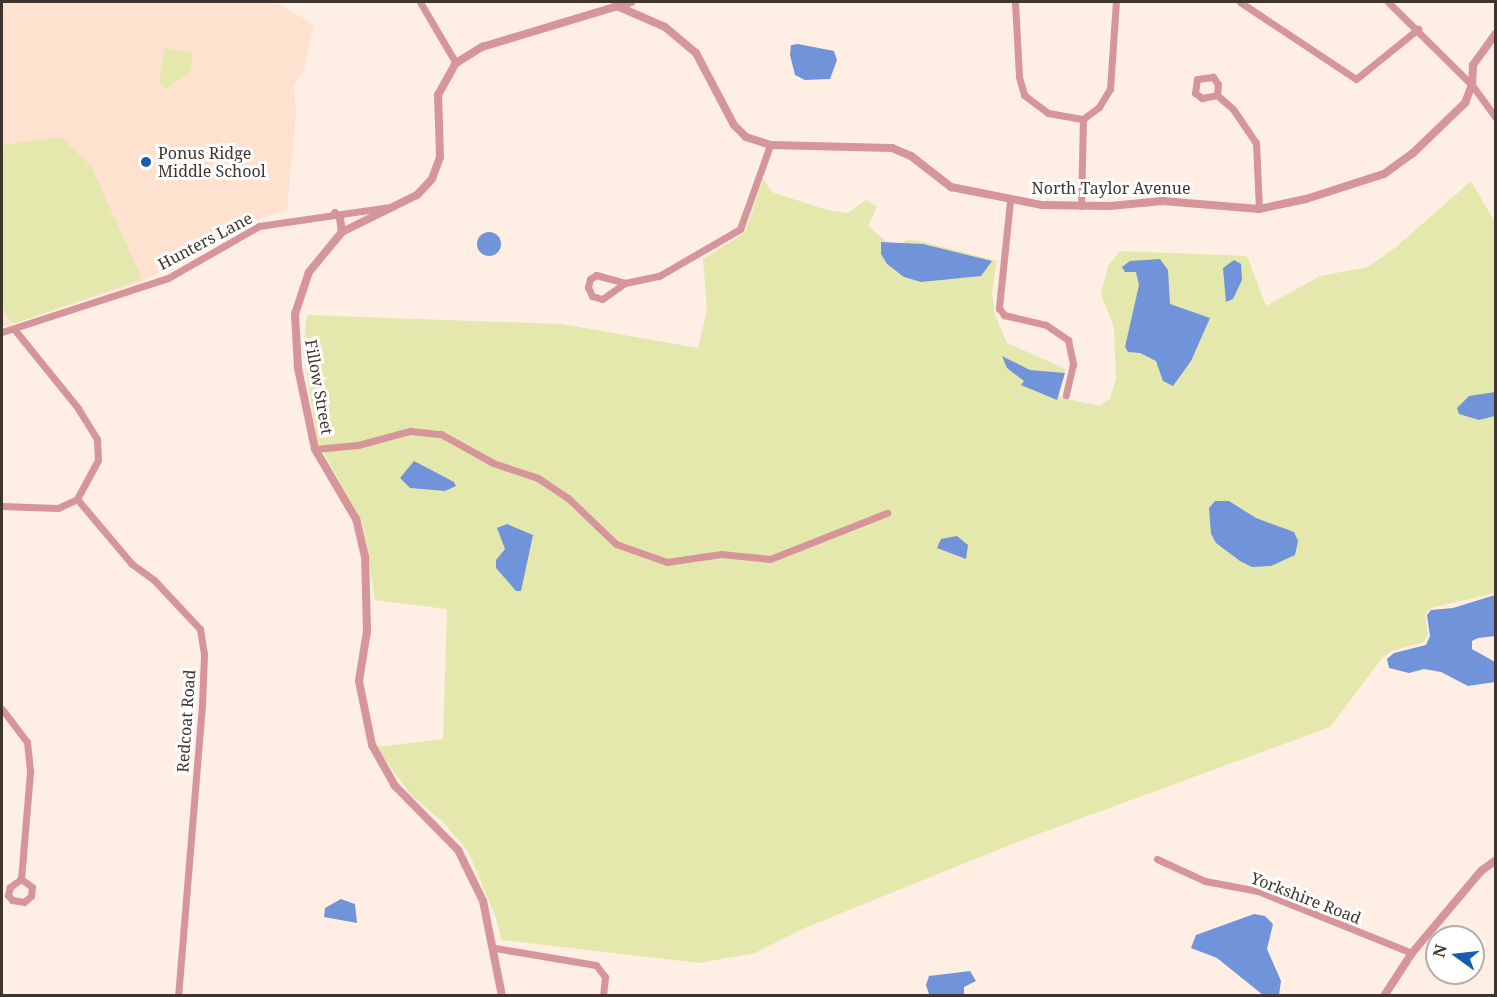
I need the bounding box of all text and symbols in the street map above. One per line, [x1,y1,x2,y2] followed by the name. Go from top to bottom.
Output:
[158,143,266,181] place label: Ponus Ridge Middle School
[139,155,153,169] marker: Ponus Ridge Middle School
[1031,178,1191,198] street label: North Taylor Avenue
[155,208,255,274] street label: Hunters Lane
[301,338,337,436] street label: Fillow Street
[173,669,199,773] street label: Redcoat Road
[1248,868,1364,928] street label: Yorkshire Road
[1425,925,1485,985] north arrow
[1427,942,1452,960] text: N

